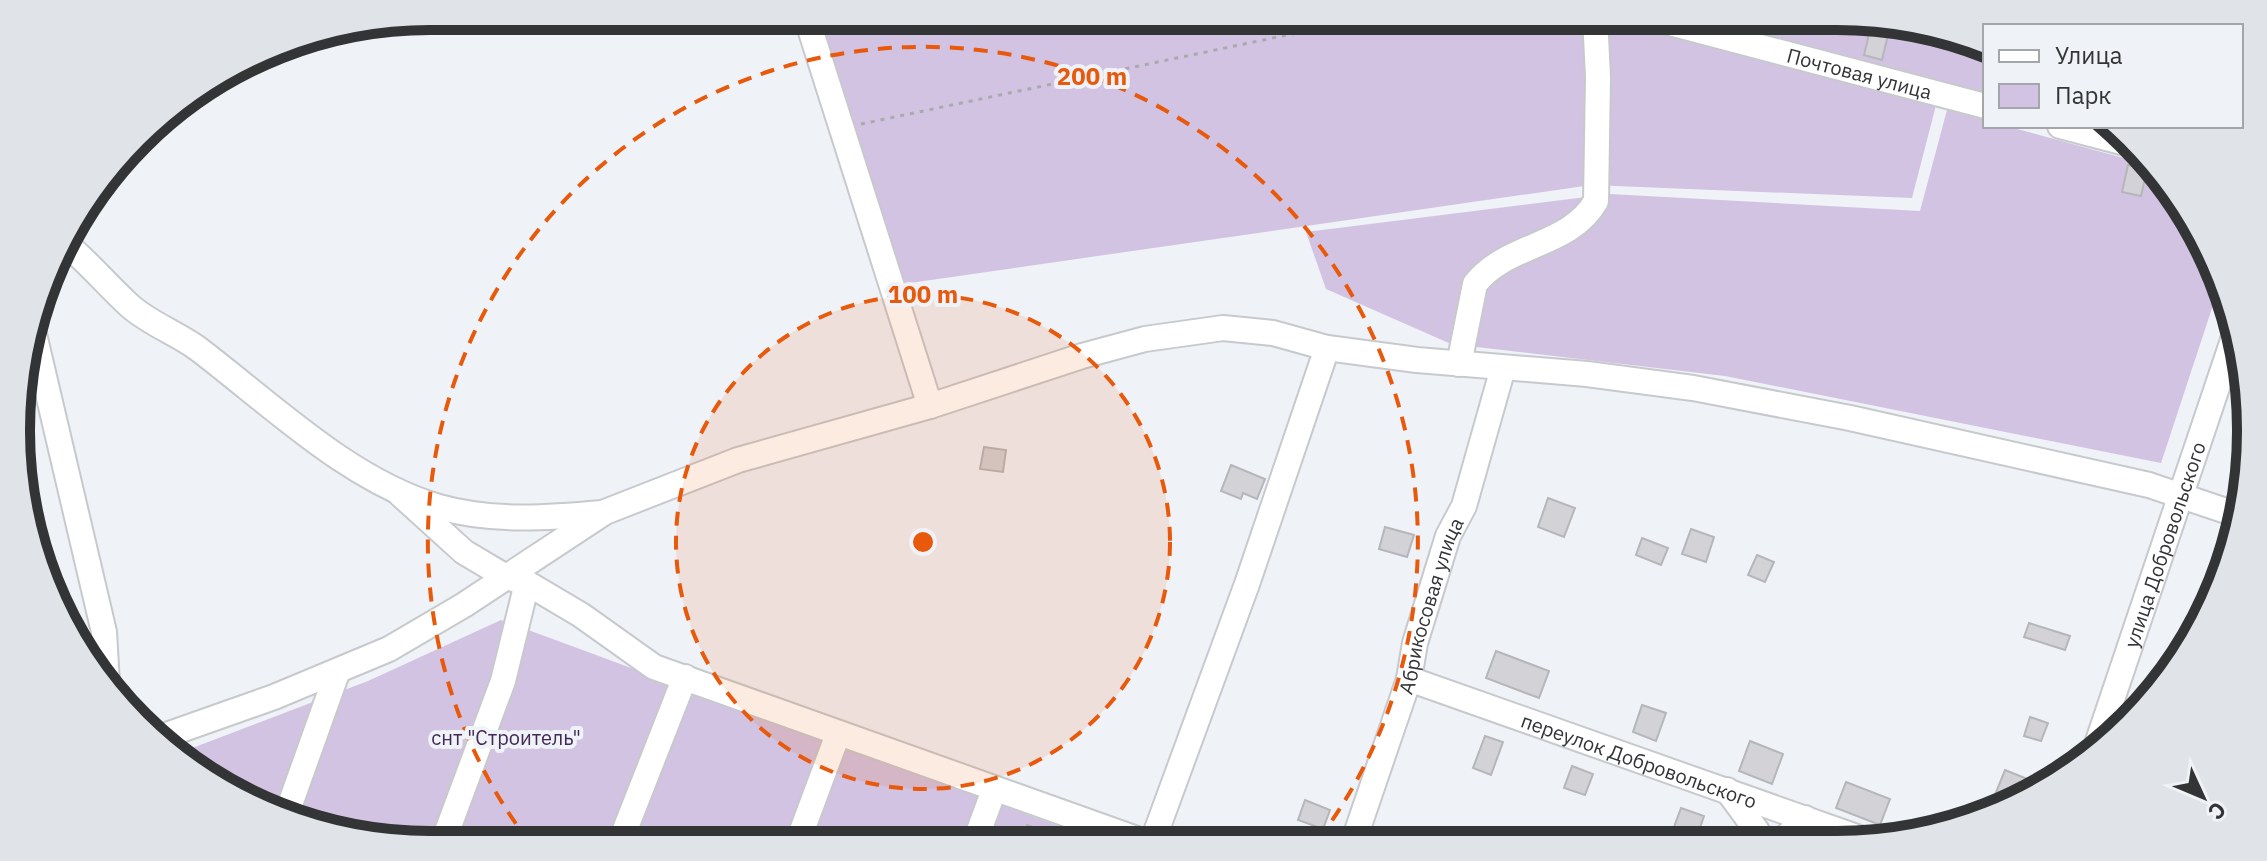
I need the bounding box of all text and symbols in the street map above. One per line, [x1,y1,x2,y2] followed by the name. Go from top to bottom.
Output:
[1983,24,2243,128] legend
[2055,39,2123,71] text: Улица
[1784,41,1935,105] street label: Почтовая улица
[1057,60,1127,92] text: 200 m
[2055,79,2112,111] text: Парк
[888,278,958,310] text: 100 m
[2117,438,2211,651] street label: улица Добровольского
[1391,512,1469,697] street label: Абрикосовая улица
[909,528,937,556] centre of rings
[1518,706,1761,814] street label: переулок Добровольского
[431,724,581,751] park label: снт "Строитель"
[2163,757,2243,837] north arrow
[2202,796,2233,826] text: С

